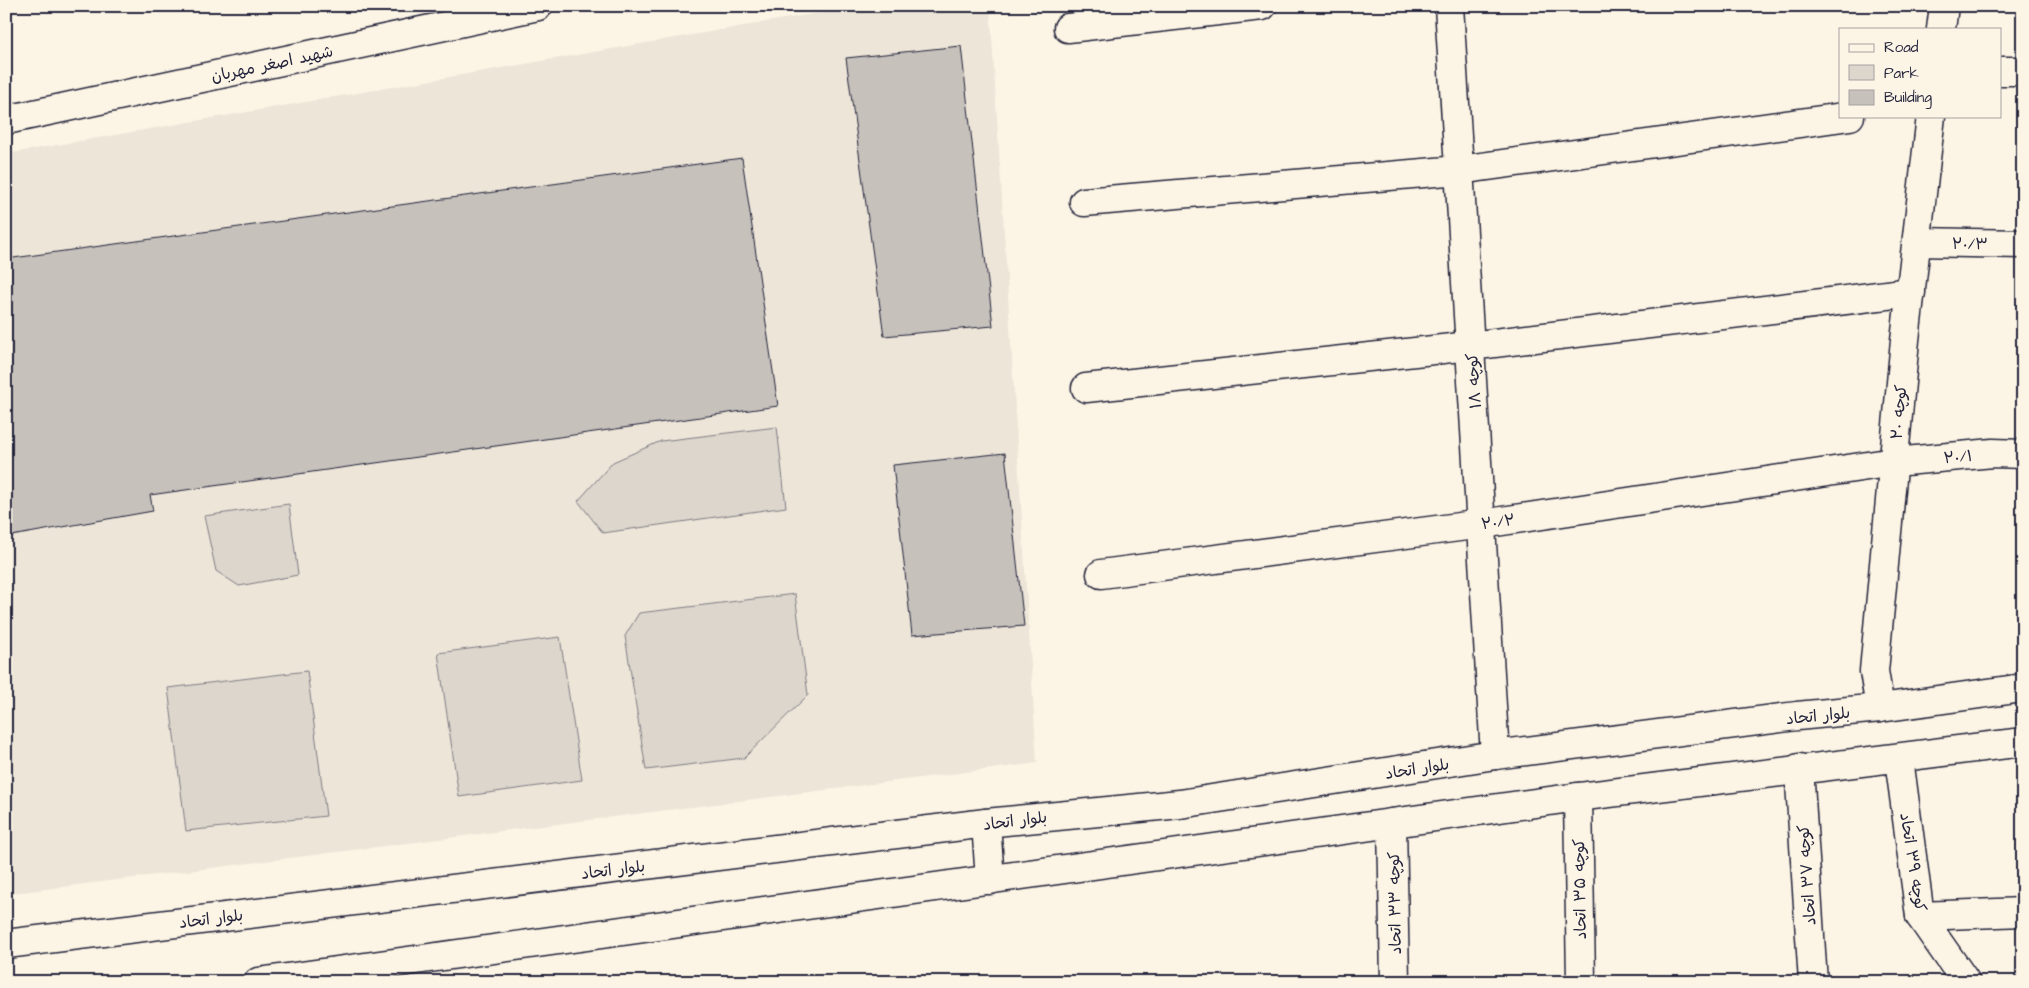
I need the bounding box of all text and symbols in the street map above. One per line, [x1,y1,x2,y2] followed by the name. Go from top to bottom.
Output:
[1839,28,2002,118] legend
[1884,37,1919,58] text: Road
[209,40,335,88] street label: شهید اصغر مهربان
[1884,63,1919,84] text: Park
[1884,87,1932,109] text: Building
[1952,233,1988,255] street label: ۲۰/۳
[1461,352,1487,410] street label: کوچه ۱۸
[1886,384,1912,440] street label: کوچه ۲۰
[1943,445,1974,469] street label: ۲۰/۱
[1480,509,1517,535] street label: ۲۰/۲
[1785,702,1851,730] street label: بلوار اتحاد
[1384,753,1451,785] street label: بلوار اتحاد
[982,806,1048,836] street label: بلوار اتحاد
[1894,811,1932,913] street label: کوچه ۳۹ اتحاد
[1792,824,1821,926] street label: کوچه ۳۷ اتحاد
[1568,838,1592,939] street label: کوچه ۳۵ اتحاد
[1383,851,1407,954] street label: کوچه ۳۳ اتحاد
[580,855,646,885] street label: بلوار اتحاد
[178,904,244,934] street label: بلوار اتحاد

